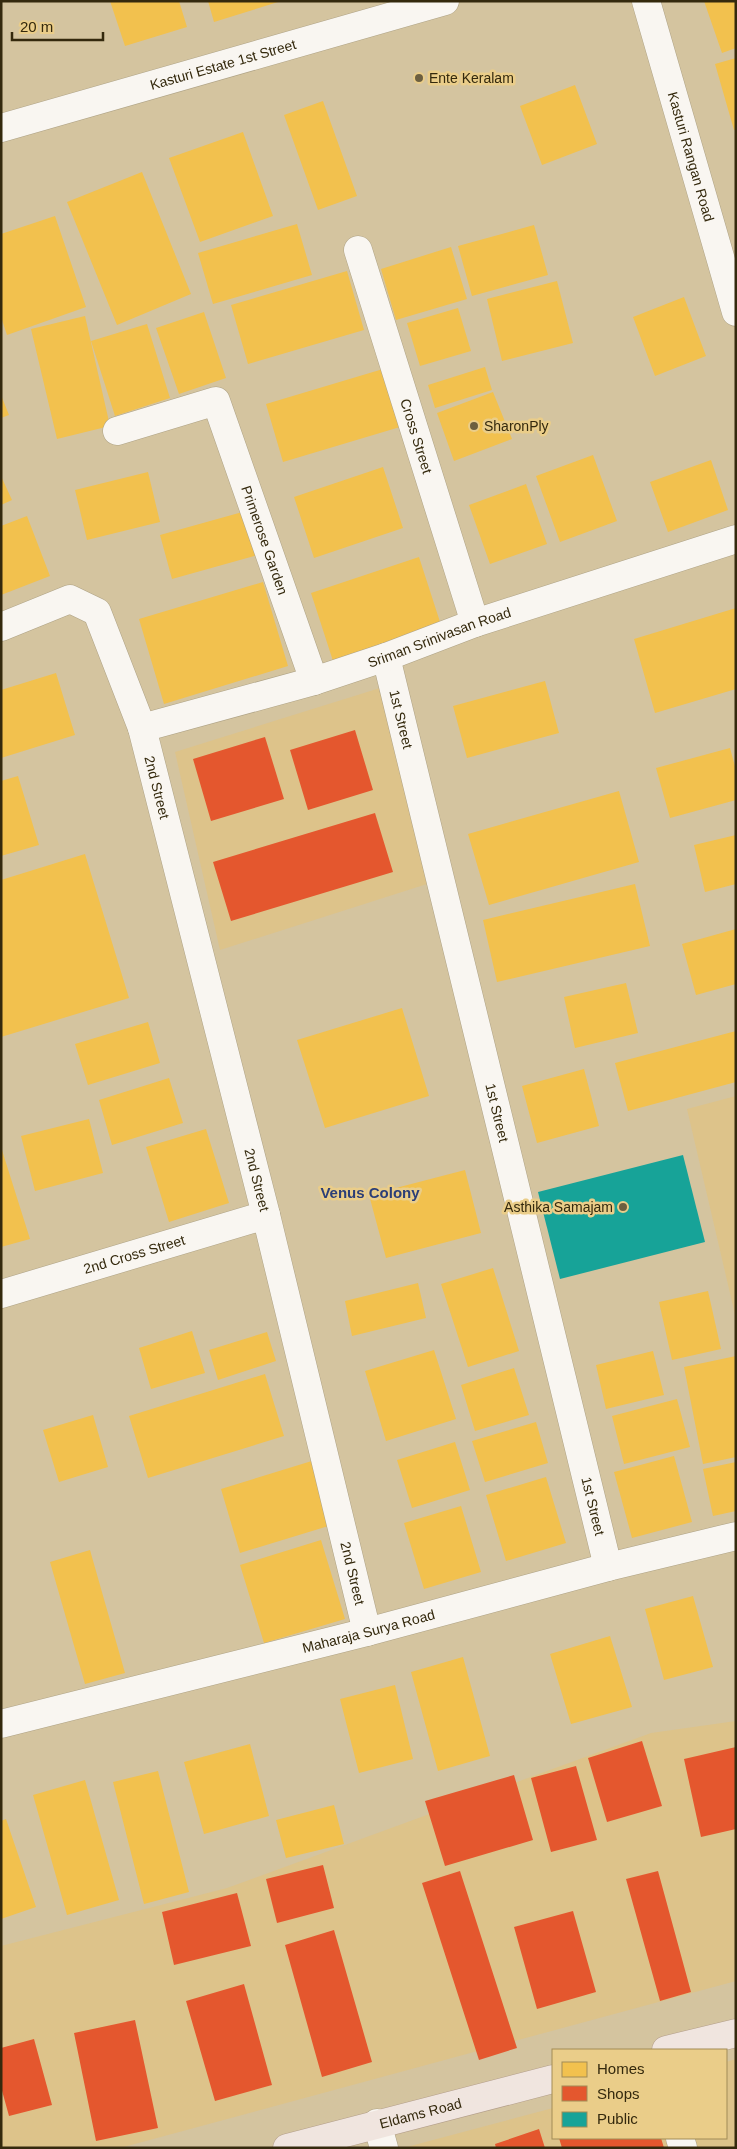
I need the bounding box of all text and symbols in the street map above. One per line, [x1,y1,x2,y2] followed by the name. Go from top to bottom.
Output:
[12,10,104,42] scale bar
[20,18,53,35] text: 20 m
[148,36,298,93] street label: Kasturi Estate 1st Street
[429,70,514,86] place label: Ente Keralam
[413,72,425,84] marker: Ente Keralam
[665,90,717,223] street label: Kasturi Rangan Road
[397,397,436,476] street label: Cross Street
[484,418,549,434] place label: SharonPly
[468,420,480,432] marker: SharonPly
[238,484,291,597] street label: Primerose Garden
[366,604,513,671] street label: Sriman Srinivasan Road
[386,688,416,750] street label: 1st Street
[141,754,173,821] street label: 2nd Street
[482,1082,512,1144] street label: 1st Street
[241,1146,273,1213] street label: 2nd Street
[320,1184,420,1201] district label: Venus Colony
[504,1199,613,1215] place label: Asthika Samajam
[617,1201,629,1213] marker: Asthika Samajam
[82,1232,187,1277] street label: 2nd Cross Street
[578,1475,608,1537] street label: 1st Street
[337,1540,368,1607] street label: 2nd Street
[300,1606,436,1656] street label: Maharaja Surya Road
[552,2049,727,2139] legend
[597,2060,645,2077] text: Homes
[597,2085,640,2102] text: Shops
[378,2095,463,2132] street label: Eldams Road
[597,2110,638,2127] text: Public

